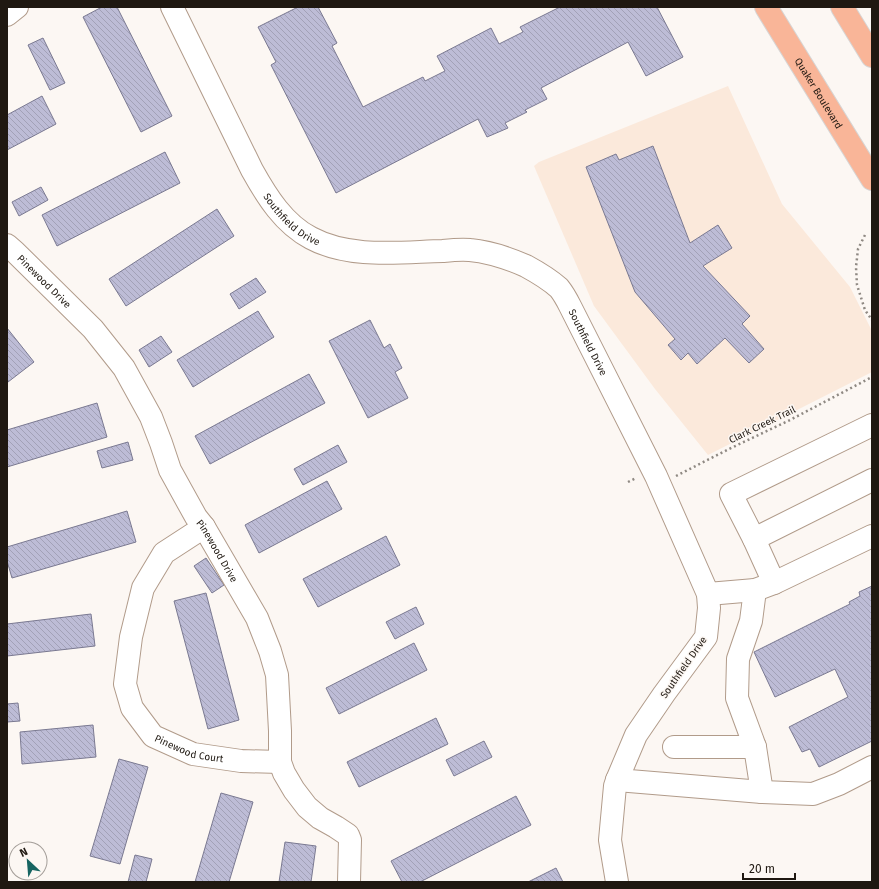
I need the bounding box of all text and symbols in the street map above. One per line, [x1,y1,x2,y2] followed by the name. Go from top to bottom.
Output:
[792,56,845,131] street label: Quaker Boulevard
[261,191,322,249] street label: Southfield Drive
[14,253,73,311] street label: Pinewood Drive
[566,307,609,378] street label: Southfield Drive
[727,404,798,446] street label: Clark Creek Trail
[193,517,240,585] street label: Pinewood Drive
[658,634,710,701] street label: Southfield Drive
[153,733,225,765] street label: Pinewood Court
[8,841,48,881] north arrow
[18,845,30,860] text: N
[743,855,795,881] scale bar
[749,862,775,876] text: 20 m

